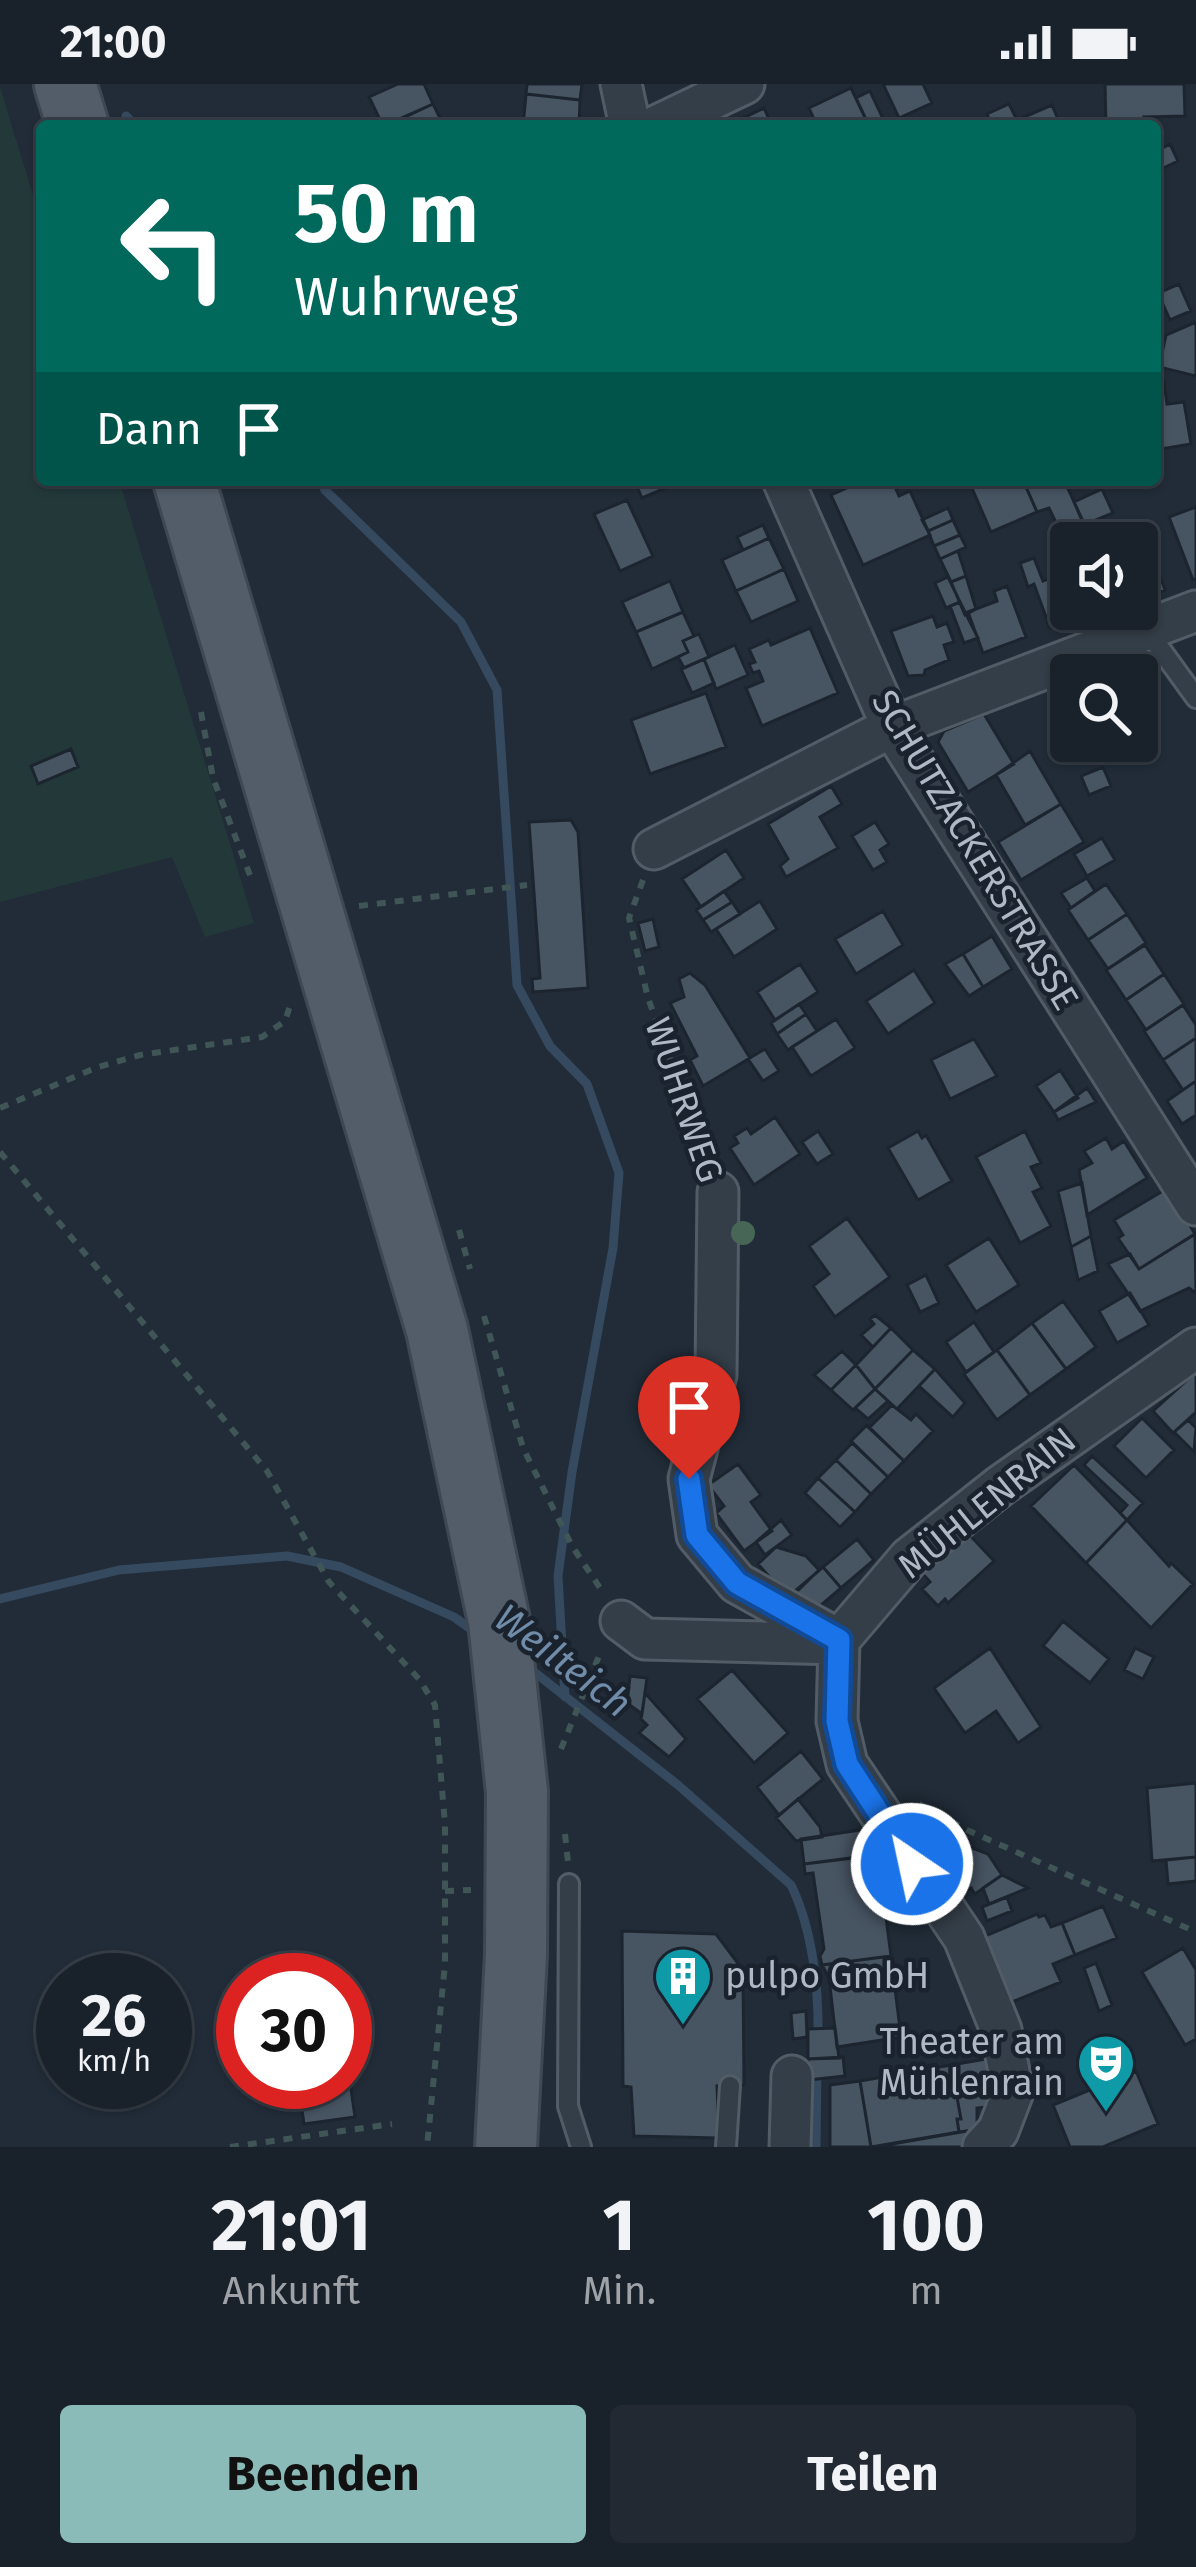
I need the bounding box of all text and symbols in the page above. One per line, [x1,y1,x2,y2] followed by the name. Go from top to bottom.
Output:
[60,15,167,69] text: 21:00
[294,163,479,264] text: 50 m
[96,168,252,324] icon: left
[294,265,518,329] text: Wuhrweg
[226,396,292,462] icon: arrive
[96,402,202,456] text: Dann
[1050,522,1158,762] map controls
[1050,522,1158,630] button: sound
[1050,654,1158,762] button: search
[862,682,1088,1018] street label: SCHUTZACKERSTRASSE
[635,1012,733,1188] street label: WUHRWEG
[638,1356,740,1479] pin
[656,1374,722,1440] icon: arrive
[889,1418,1085,1588] street label: MÜHLENRAIN
[486,1595,640,1727] water label: Weilteich
[849,1801,975,1927] position arrow
[652,1945,714,2027] building icon: pulpo GmbH
[216,1953,372,2109] speed limit sign: 30
[725,1954,929,1998] place label: pulpo GmbH
[82,1980,146,2052] text: 26
[879,2020,1064,2105] place label: Theater am Mühlenrain
[1075,2032,1137,2114] theatre icon: Theater am Mühlenrain
[77,2043,151,2079] text: km/h
[211,2183,371,2269] text: 21:01
[603,2183,636,2269] text: 1
[867,2183,985,2269] text: 100
[222,2268,360,2314] text: Ankunft
[583,2268,656,2314] text: Min.
[909,2268,943,2314] text: m
[60,2405,586,2543] button: Beenden
[610,2405,1136,2543] button: Teilen

